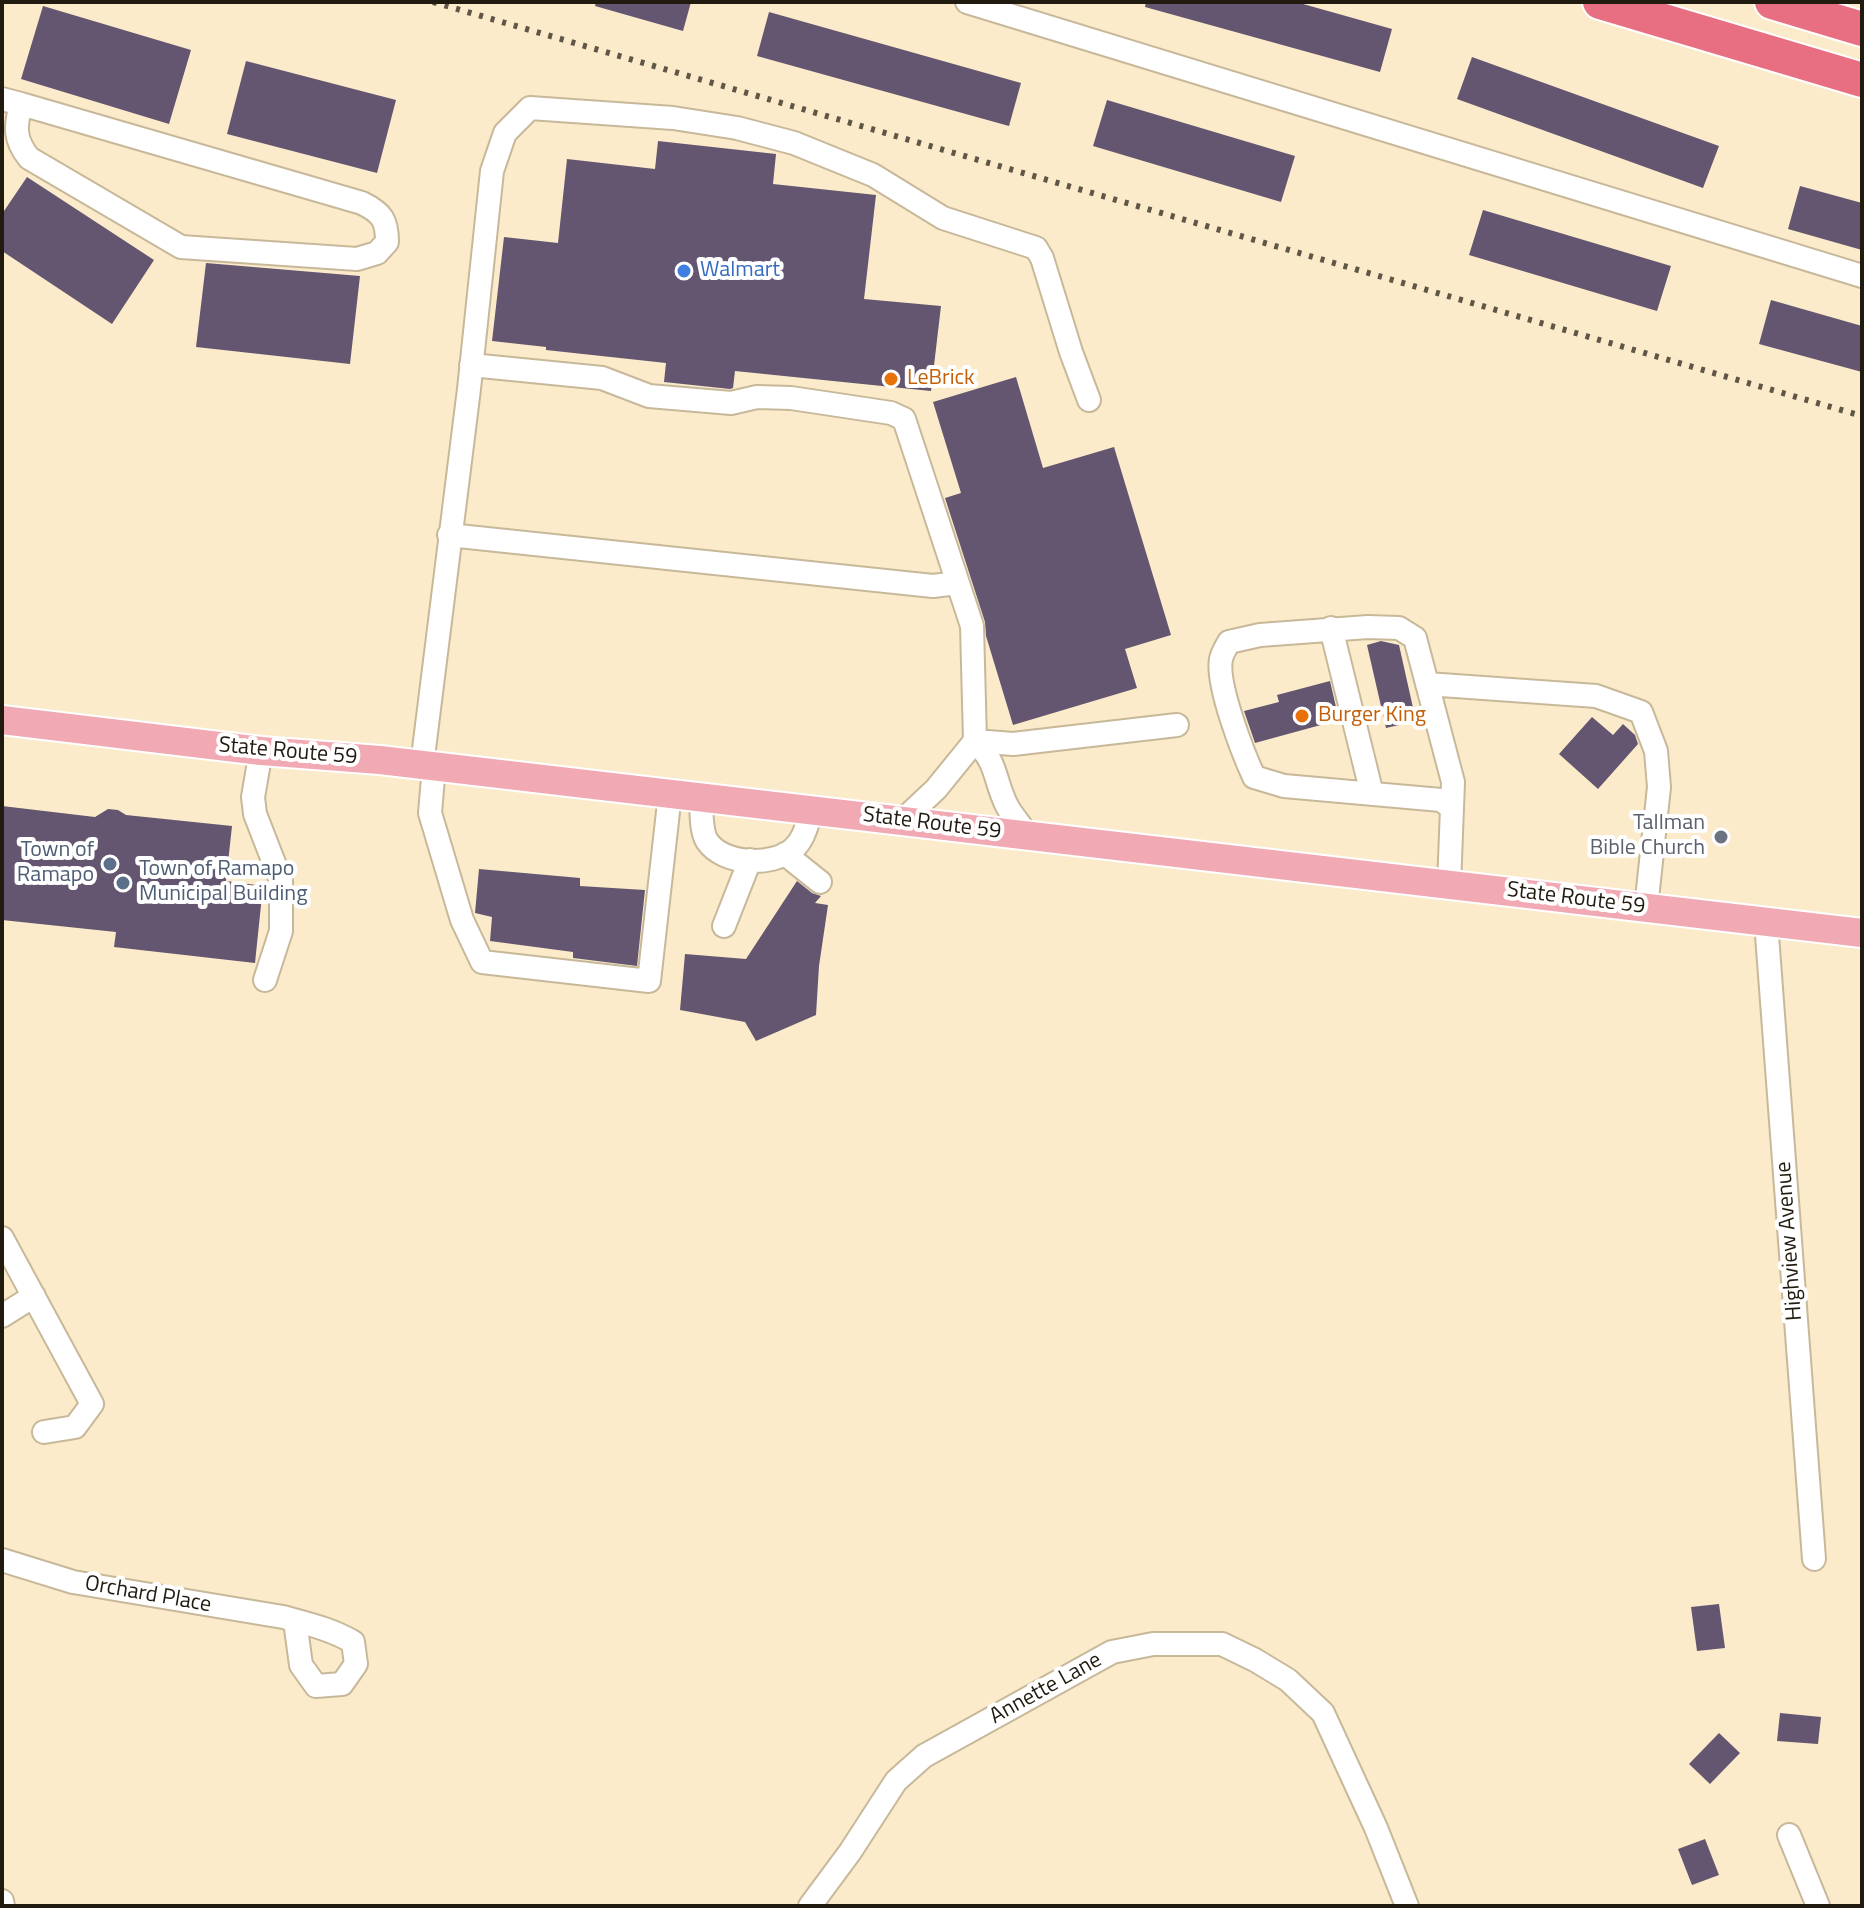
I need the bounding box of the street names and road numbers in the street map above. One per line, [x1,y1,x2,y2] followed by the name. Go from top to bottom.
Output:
[218,733,358,771] street label: State Route 59
[861,802,1003,846] street label: State Route 59
[1505,877,1647,921] street label: State Route 59
[1771,1161,1809,1321] street label: Highview Avenue
[83,1571,213,1619] street label: Orchard Place
[986,1647,1106,1731] street label: Annette Lane

